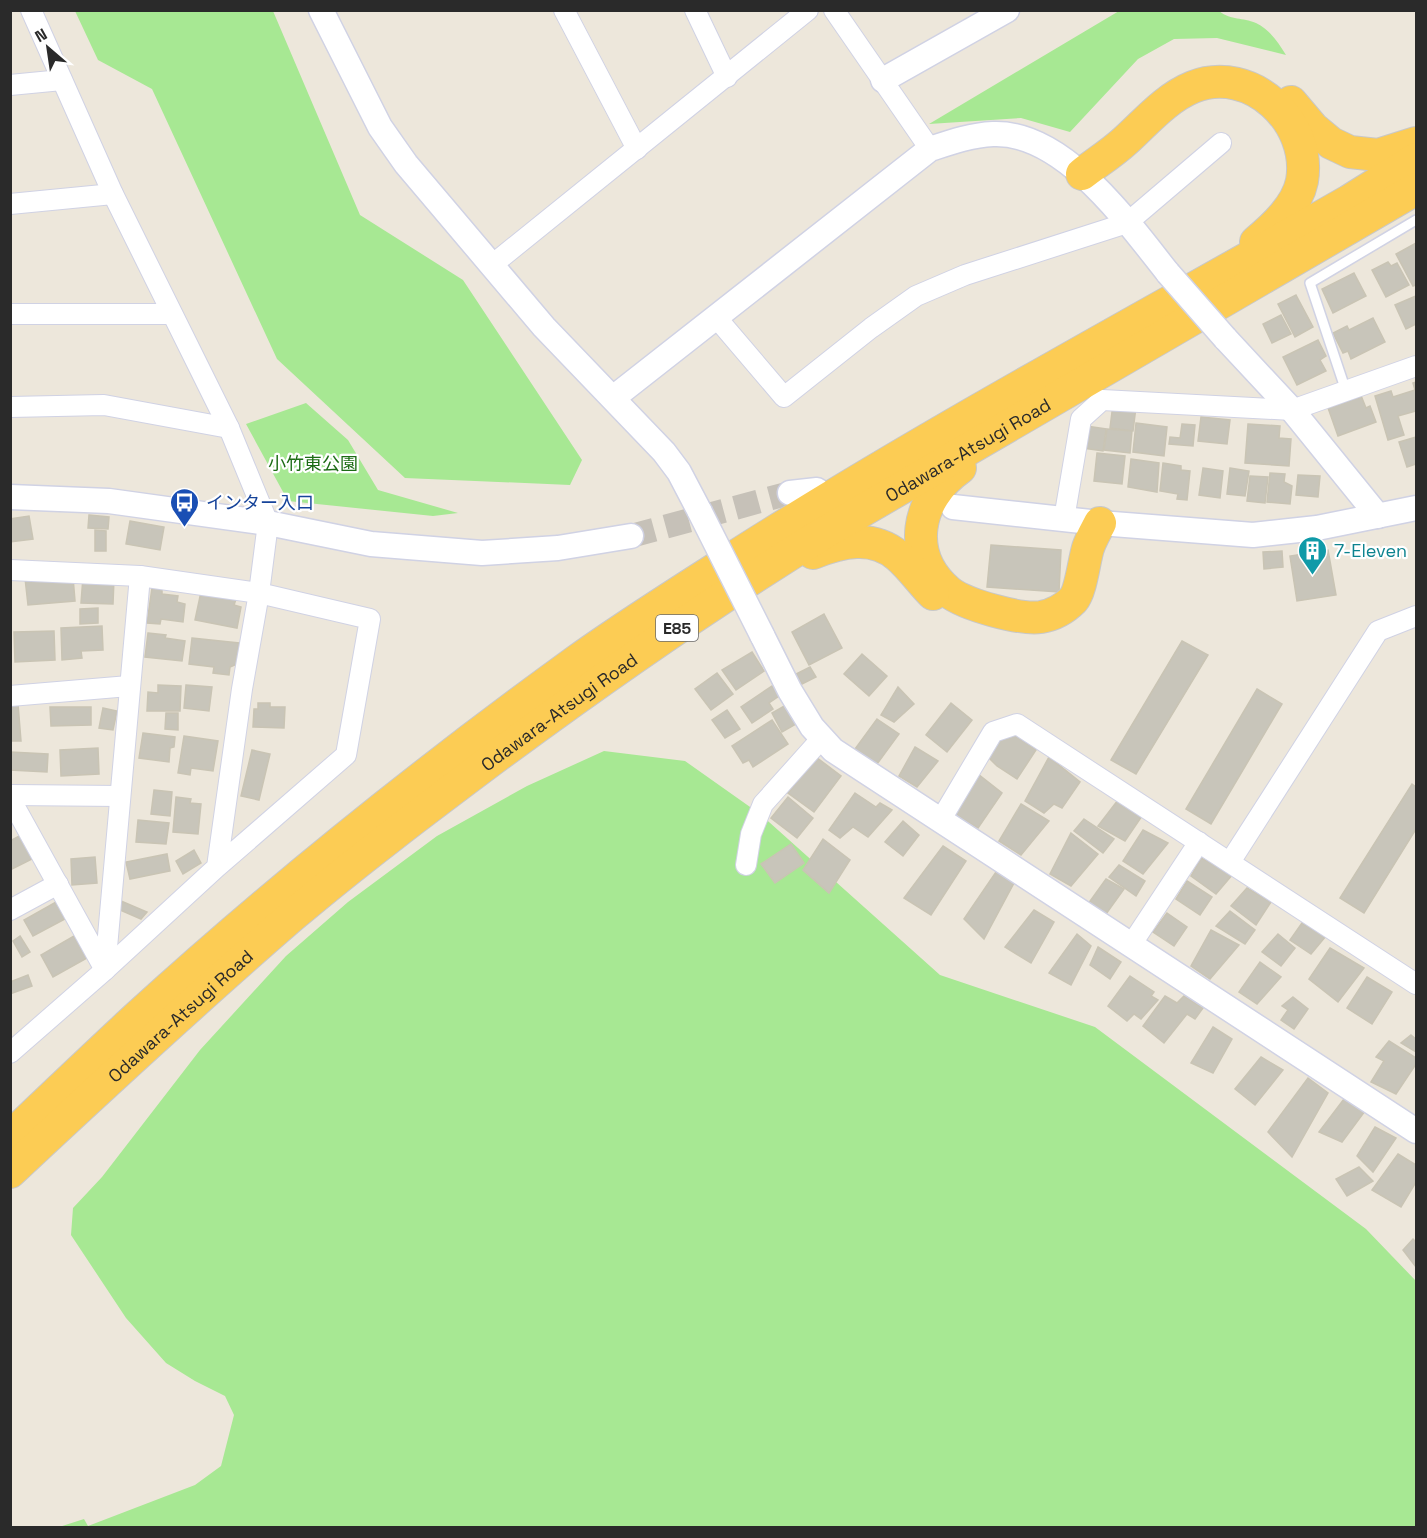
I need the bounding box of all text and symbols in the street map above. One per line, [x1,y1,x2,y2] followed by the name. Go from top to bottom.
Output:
[18,18,78,78] north arrow
[31,24,51,47] text: N
[881,392,1055,507] street label: Odawara-Atsugi Road
[268,452,358,475] park label: 小竹東公園
[169,486,201,528] bus stop icon: インター入口
[206,491,314,514] place label: インター入口
[1297,534,1329,576] building icon: 7-Eleven
[1334,539,1407,562] place label: 7-Eleven
[656,615,698,641] road number: E85
[476,647,642,776] street label: Odawara-Atsugi Road
[103,944,257,1087] street label: Odawara-Atsugi Road

